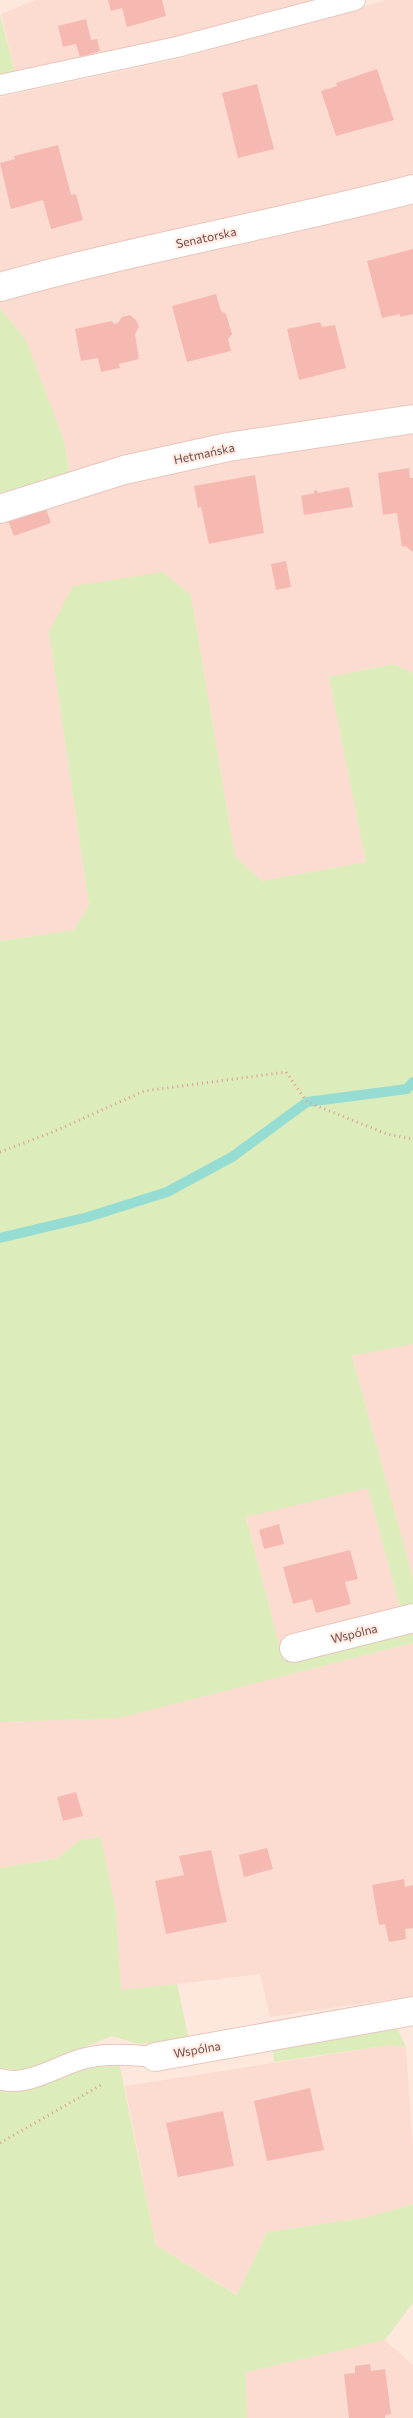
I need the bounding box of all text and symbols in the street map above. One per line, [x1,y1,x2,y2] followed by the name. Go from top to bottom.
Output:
[175,224,237,250] street label: Senatorska
[172,440,236,466] street label: Hetmańska
[329,1620,379,1646] street label: Wspólna
[172,2038,222,2060] street label: Wspólna

